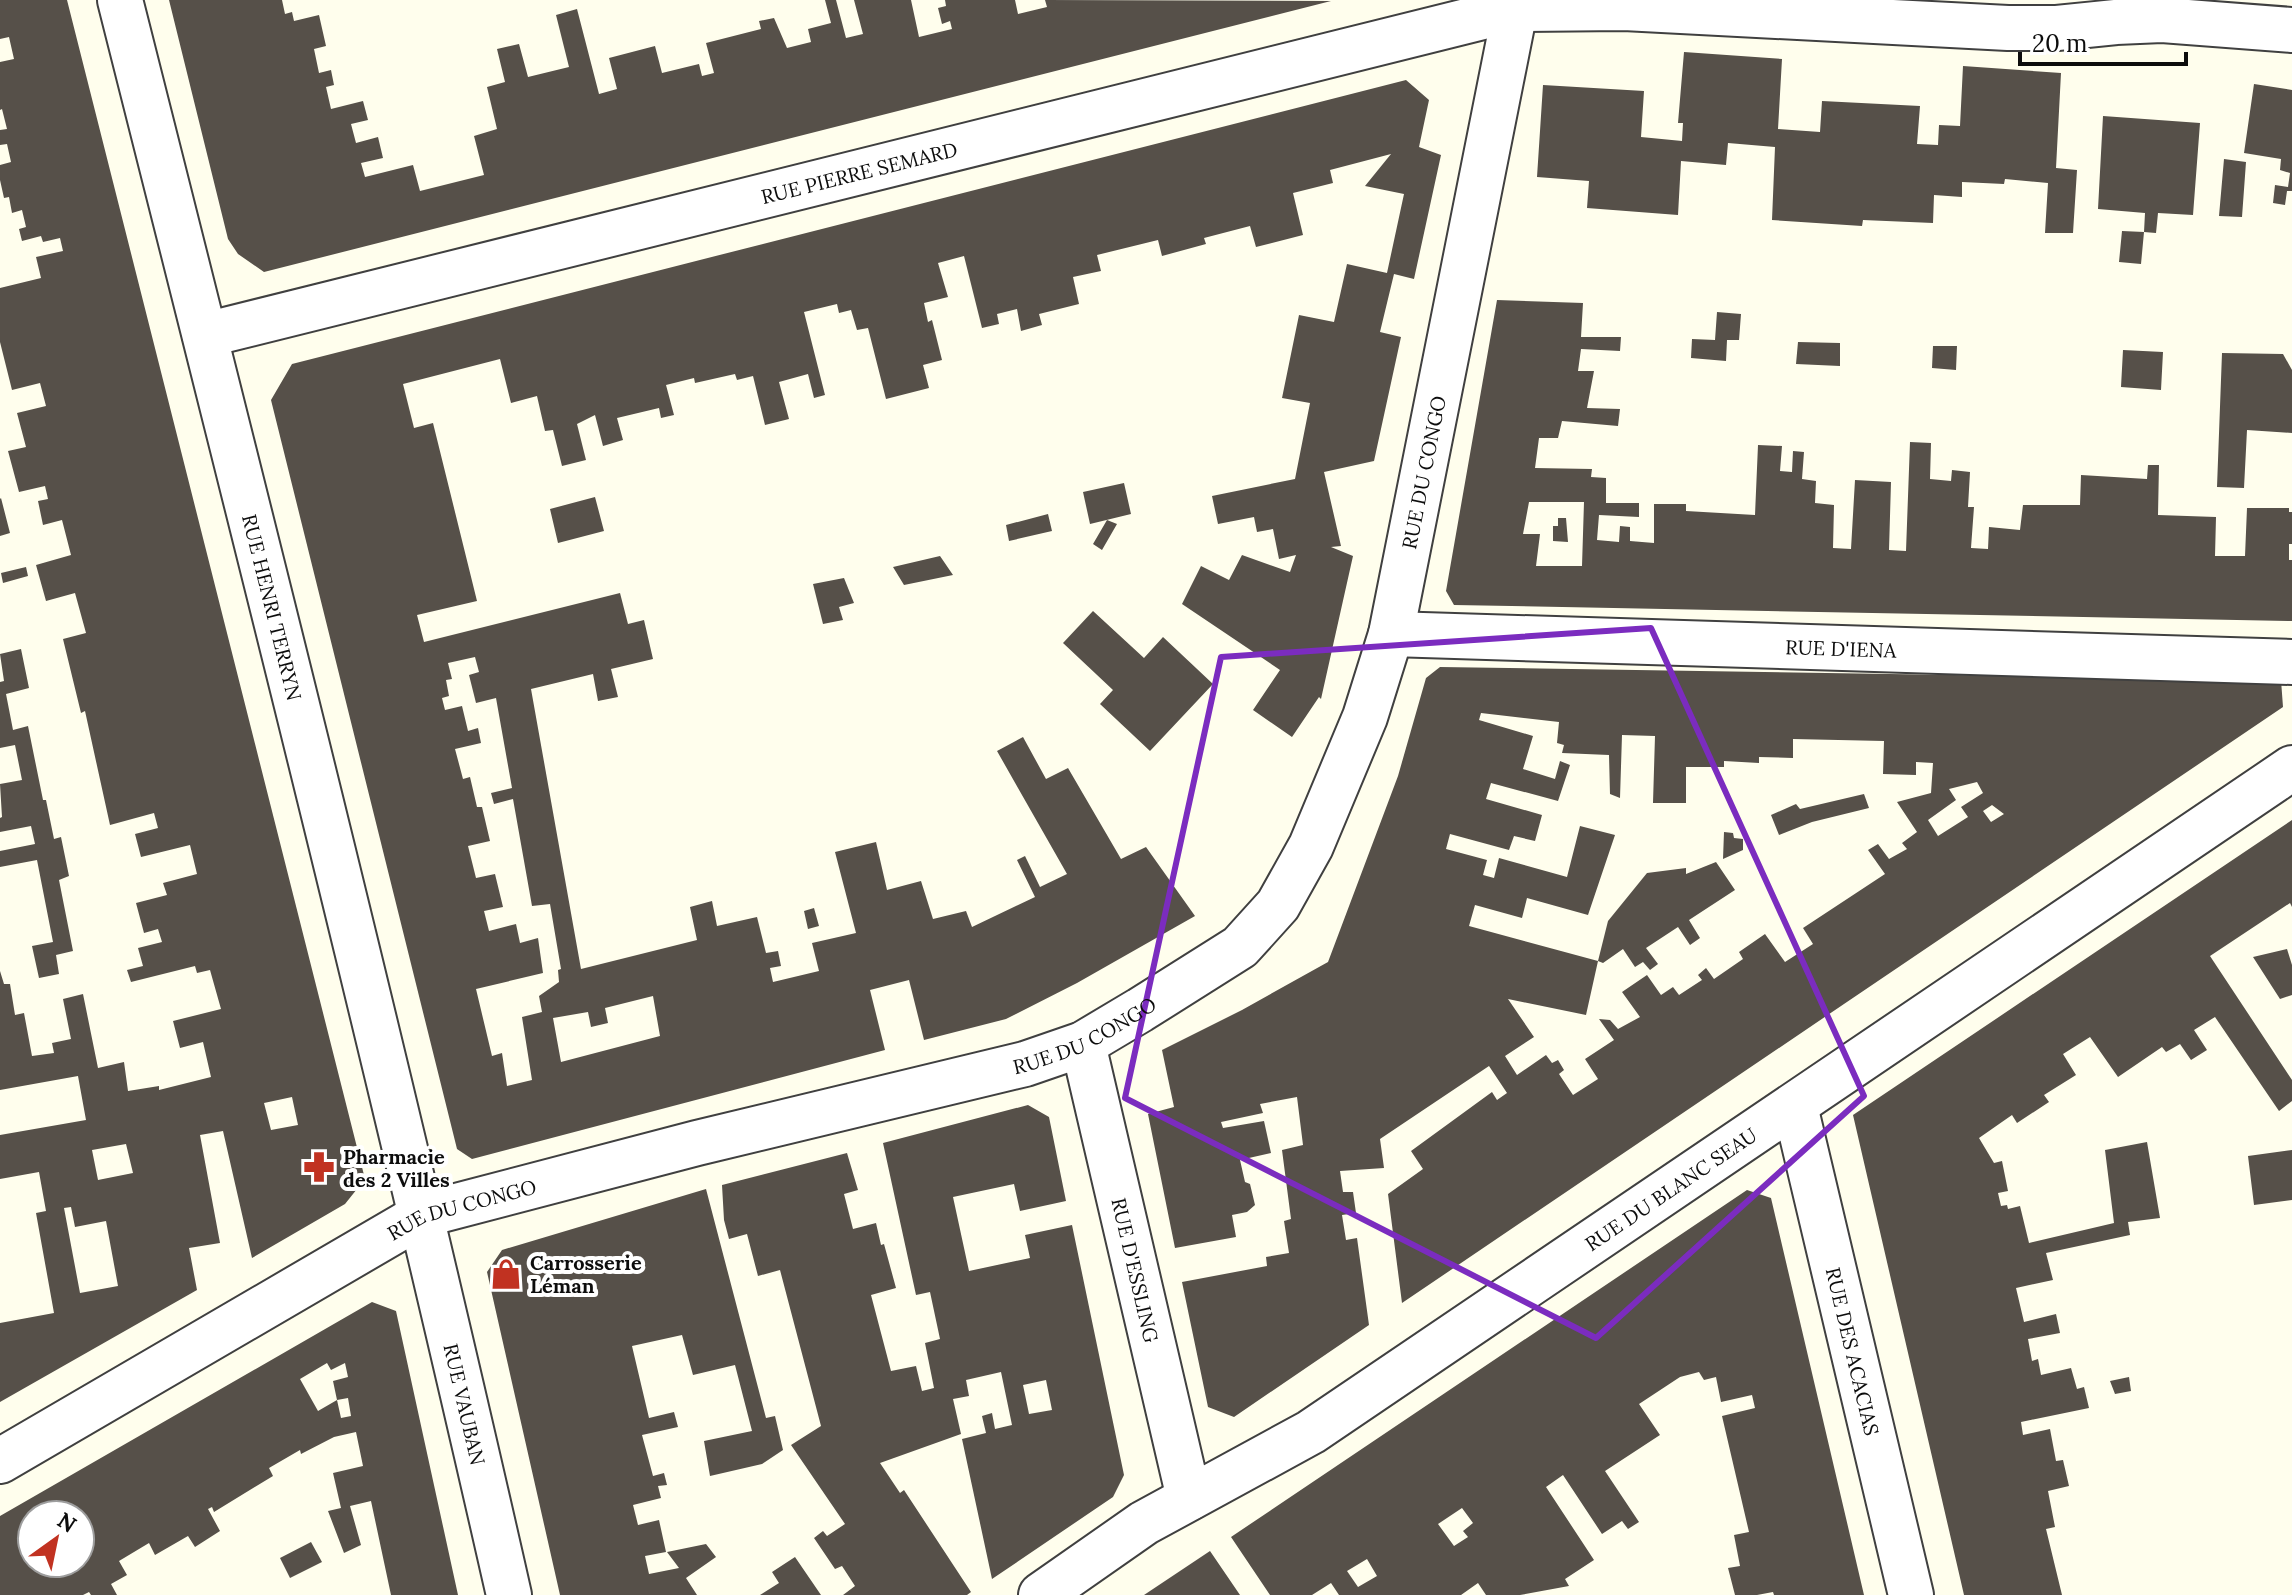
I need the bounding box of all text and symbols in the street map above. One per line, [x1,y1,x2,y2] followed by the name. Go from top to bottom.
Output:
[2020,16,2186,66] scale bar
[2032,28,2088,59] text: 20 m
[758,136,960,209] street label: RUE PIERRE SEMARD
[1396,393,1451,551] street label: RUE DU CONGO
[237,511,308,703] street label: RUE HENRI TERRYN
[1785,634,1897,662] street label: RUE D'IENA
[1010,991,1160,1079] street label: RUE DU CONGO
[1580,1122,1761,1256] street label: RUE DU BLANC SEAU
[343,1144,450,1192] place label: Pharmacie des 2 Villes
[302,1150,336,1184] pharmacy icon: Pharmacie des 2 Villes
[382,1173,539,1245] street label: RUE DU CONGO
[1107,1195,1165,1345] street label: RUE D'ESSLING
[530,1250,642,1298] place label: Carrosserie Léman
[489,1257,523,1291] shop icon: Carrosserie Léman
[1821,1265,1885,1438] street label: RUE DES ACACIAS
[439,1341,491,1467] street label: RUE VAUBAN
[16,1499,96,1579] north arrow
[52,1506,82,1539] text: N

